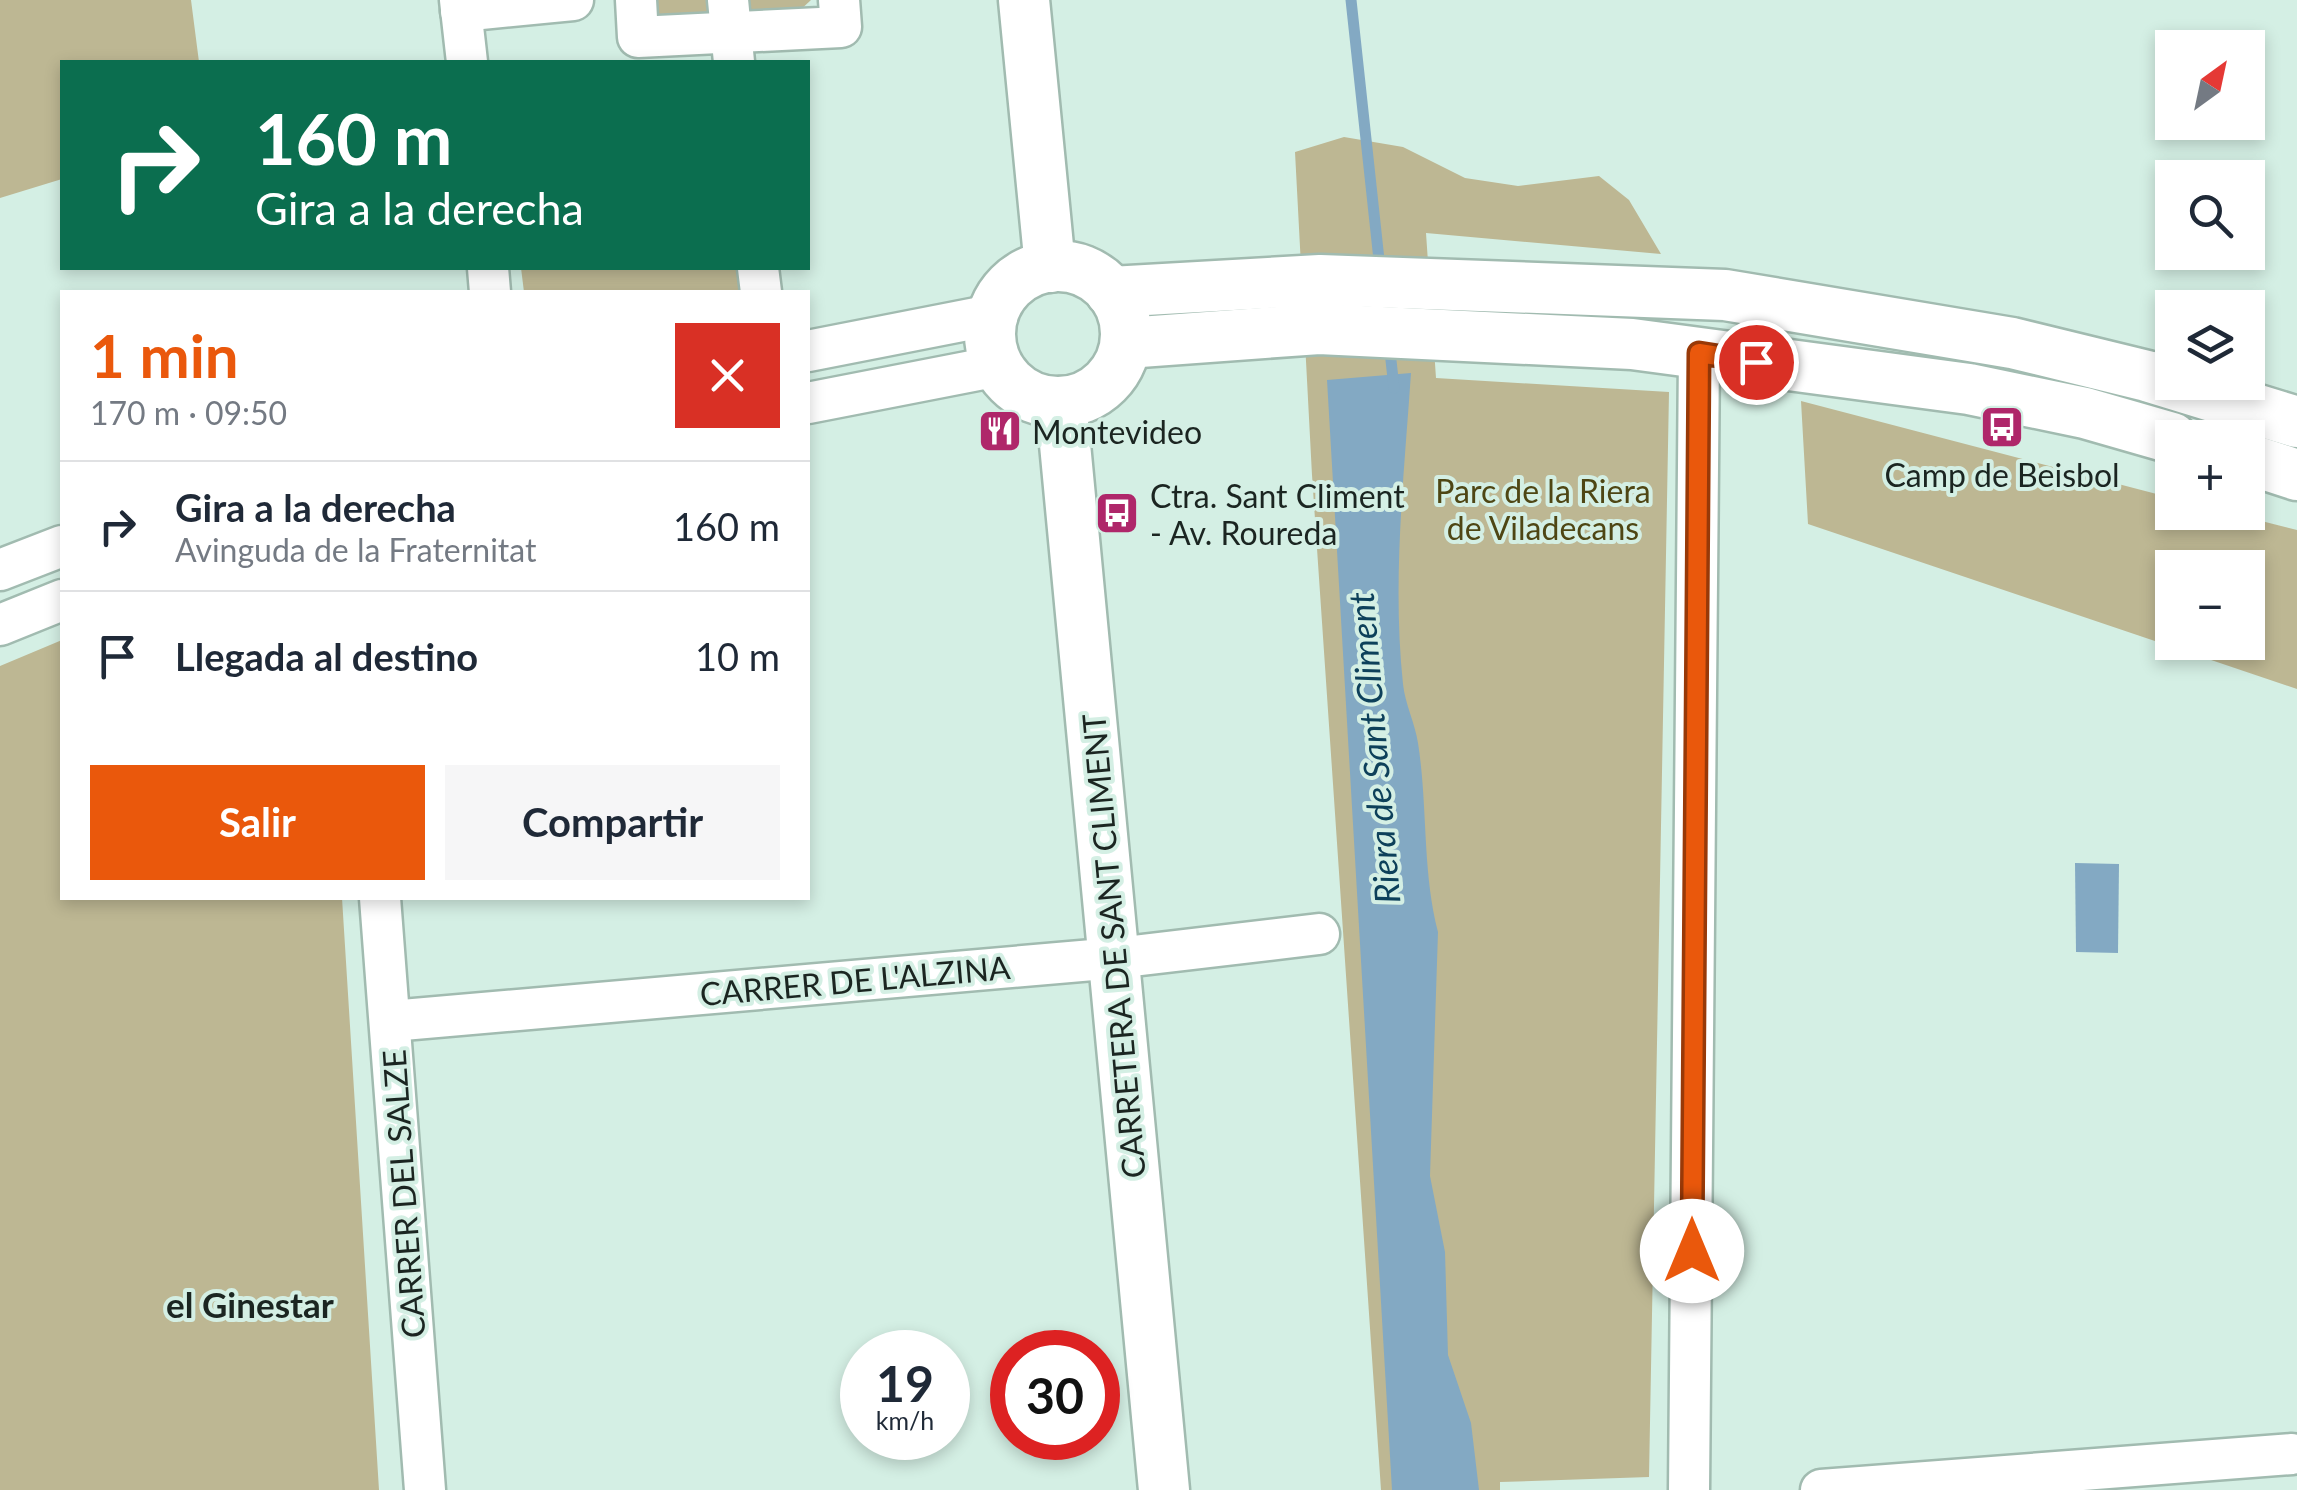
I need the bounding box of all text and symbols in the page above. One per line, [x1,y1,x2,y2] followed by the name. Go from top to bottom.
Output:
[2155,30,2265,140] north arrow
[2155,30,2265,660] map controls
[255,96,452,180] text: 160 m
[90,100,220,230] icon: right
[2155,160,2265,270] button: search
[255,181,584,235] text: Gira a la derecha
[2155,290,2265,400] button: layers
[90,319,239,391] text: 1 min
[1714,320,1799,405] pin
[675,323,780,428] button: close
[1729,335,1784,390] icon: arrive
[90,393,287,432] text: 170 m · 09:50
[1979,404,2025,450] bus stop icon: Camp de Beisbol
[977,408,1023,454] restaurant icon: Montevideo
[1032,412,1202,451] place label: Montevideo
[2155,420,2265,530] button: +
[1884,455,2120,494] place label: Camp de Beisbol
[1435,471,1651,547] park label: Parc de la Riera de Viladecans
[1150,476,1405,552] place label: Ctra. Sant Climent - Av. Roureda
[175,484,456,530] text: Gira a la derecha
[1094,490,1140,536] bus stop icon: Ctra. Sant Climent - Av. Roureda
[90,499,145,554] icon: right
[673,503,780,549] text: 160 m
[175,530,537,569] text: Avinguda de la Fraternitat
[2155,550,2265,660] button: −
[1338,590,1408,906] water label: Riera de Sant Climent
[90,629,145,684] icon: arrive
[175,633,478,679] text: Llegada al destino
[695,633,780,679] text: 10 m
[1073,712,1153,1180] street label: CARRETERA DE SANT CLIMENT
[90,765,425,880] button: Salir
[445,765,780,880] button: Compartir
[698,947,1012,1013] street label: CARRER DE L'ALZINA
[373,1048,433,1340] street label: CARRER DEL SALZE
[1640,1199,1744,1303] position arrow
[166,1283,334,1325] district label: el Ginestar
[990,1330,1120,1460] speed limit sign: 30
[876,1353,934,1413] text: 19
[876,1405,934,1435] text: km/h

